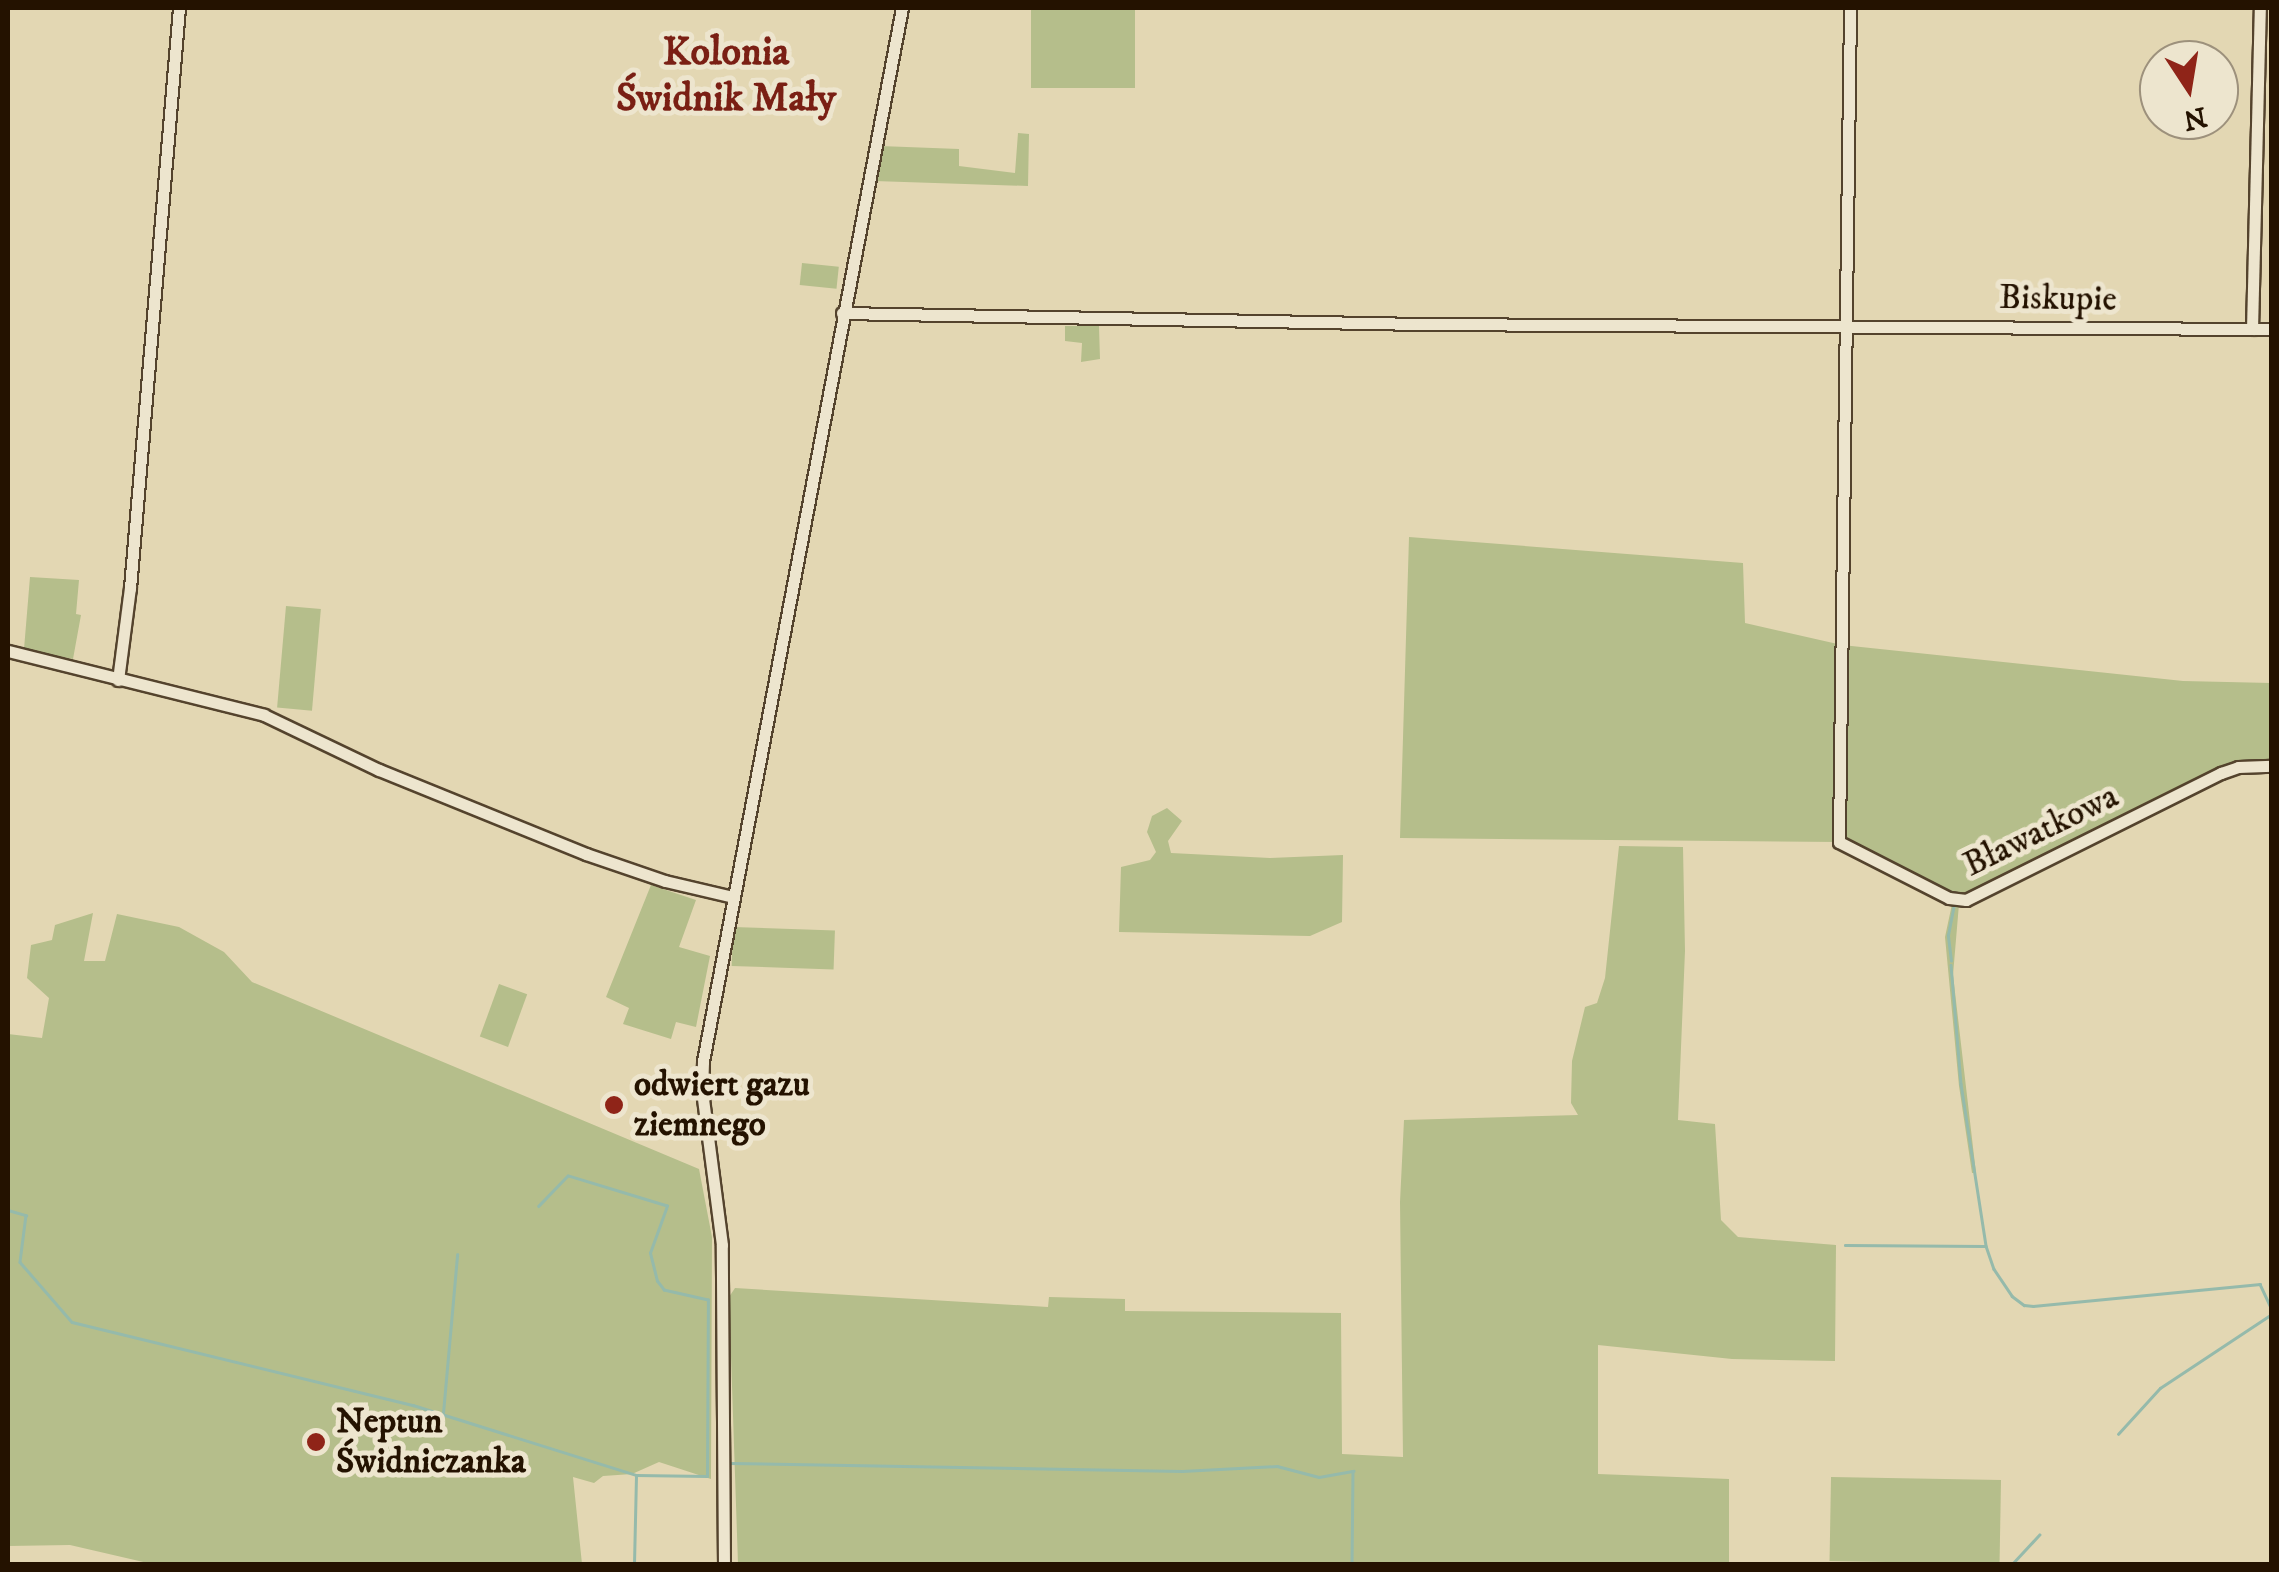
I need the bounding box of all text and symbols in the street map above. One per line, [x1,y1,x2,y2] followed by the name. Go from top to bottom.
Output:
[616,29,836,123] district label: Kolonia Świdnik Mały
[2139,40,2239,140] north arrow
[2180,98,2210,137] text: N
[1999,277,2117,321] street label: Biskupie
[1957,776,2125,886] street label: Bławatkowa
[634,1064,810,1146] place label: odwiert gazu ziemnego
[603,1094,625,1116] marker: odwiert gazu ziemnego
[336,1401,526,1483] place label: Neptun Świdniczanka
[305,1431,327,1453] marker: Neptun Świdniczanka

